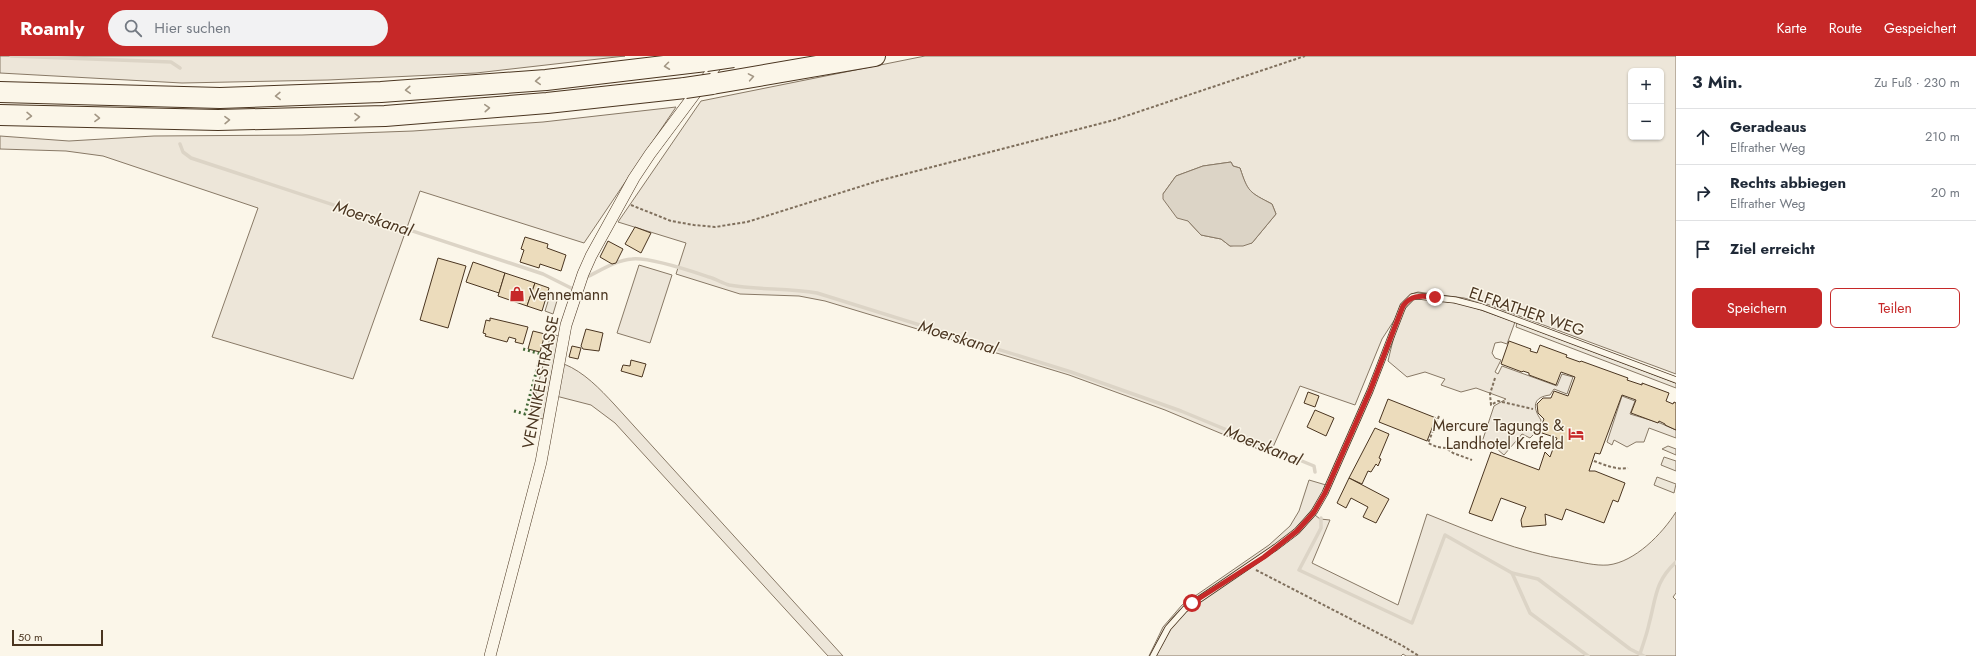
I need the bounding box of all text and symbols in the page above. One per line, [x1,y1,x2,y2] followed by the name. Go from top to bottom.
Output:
[108,10,388,46] search box
[20,15,84,42] text: Roamly
[122,17,144,39] icon: search
[154,17,231,39] text: Hier suchen
[1777,18,1807,38] text: Karte
[1829,18,1862,38] text: Route
[1884,18,1956,38] text: Gespeichert
[664,61,670,70] one-way arrow
[1628,68,1664,140] map controls
[1628,68,1664,104] button: +
[1692,70,1743,94] text: 3 Min.
[1874,73,1960,92] text: Zu Fuß · 230 m
[748,74,754,82] one-way arrow
[535,76,541,85] one-way arrow
[405,85,411,94] one-way arrow
[275,92,281,100] one-way arrow
[484,104,490,113] one-way arrow
[1628,104,1664,140] button: −
[26,112,32,120] one-way arrow
[354,113,360,121] one-way arrow
[94,114,100,122] one-way arrow
[224,116,230,124] one-way arrow
[1730,116,1806,138] text: Geradeaus
[1692,126,1714,148] icon: ahead
[1925,127,1960,146] text: 210 m
[1730,138,1806,157] text: Elfrather Weg
[1730,172,1846,194] text: Rechts abbiegen
[1692,182,1714,204] icon: right
[1931,183,1960,202] text: 20 m
[330,194,417,242] water label: Moerskanal
[1730,194,1806,213] text: Elfrather Weg
[1692,238,1714,260] icon: arrive
[1730,238,1815,260] text: Ziel erreicht
[1466,281,1588,342] street label: ELFRATHER WEG
[529,283,609,306] place label: Vennemann
[508,285,526,303] shop icon: Vennemann
[1426,288,1444,306] route end
[1692,288,1822,328] button: Speichern
[1830,288,1960,328] button: Teilen
[516,314,565,451] street label: VENNIKELSTRASSE
[915,314,1002,361] water label: Moerskanal
[1433,414,1564,455] place label: Mercure Tagungs & Landhotel Krefeld
[1221,419,1306,472] water label: Moerskanal
[1567,425,1585,443] hotel icon: Mercure Tagungs & Landhotel Krefeld
[1183,594,1201,612] route start
[12,628,103,647] scale bar
[18,629,43,645] text: 50 m

